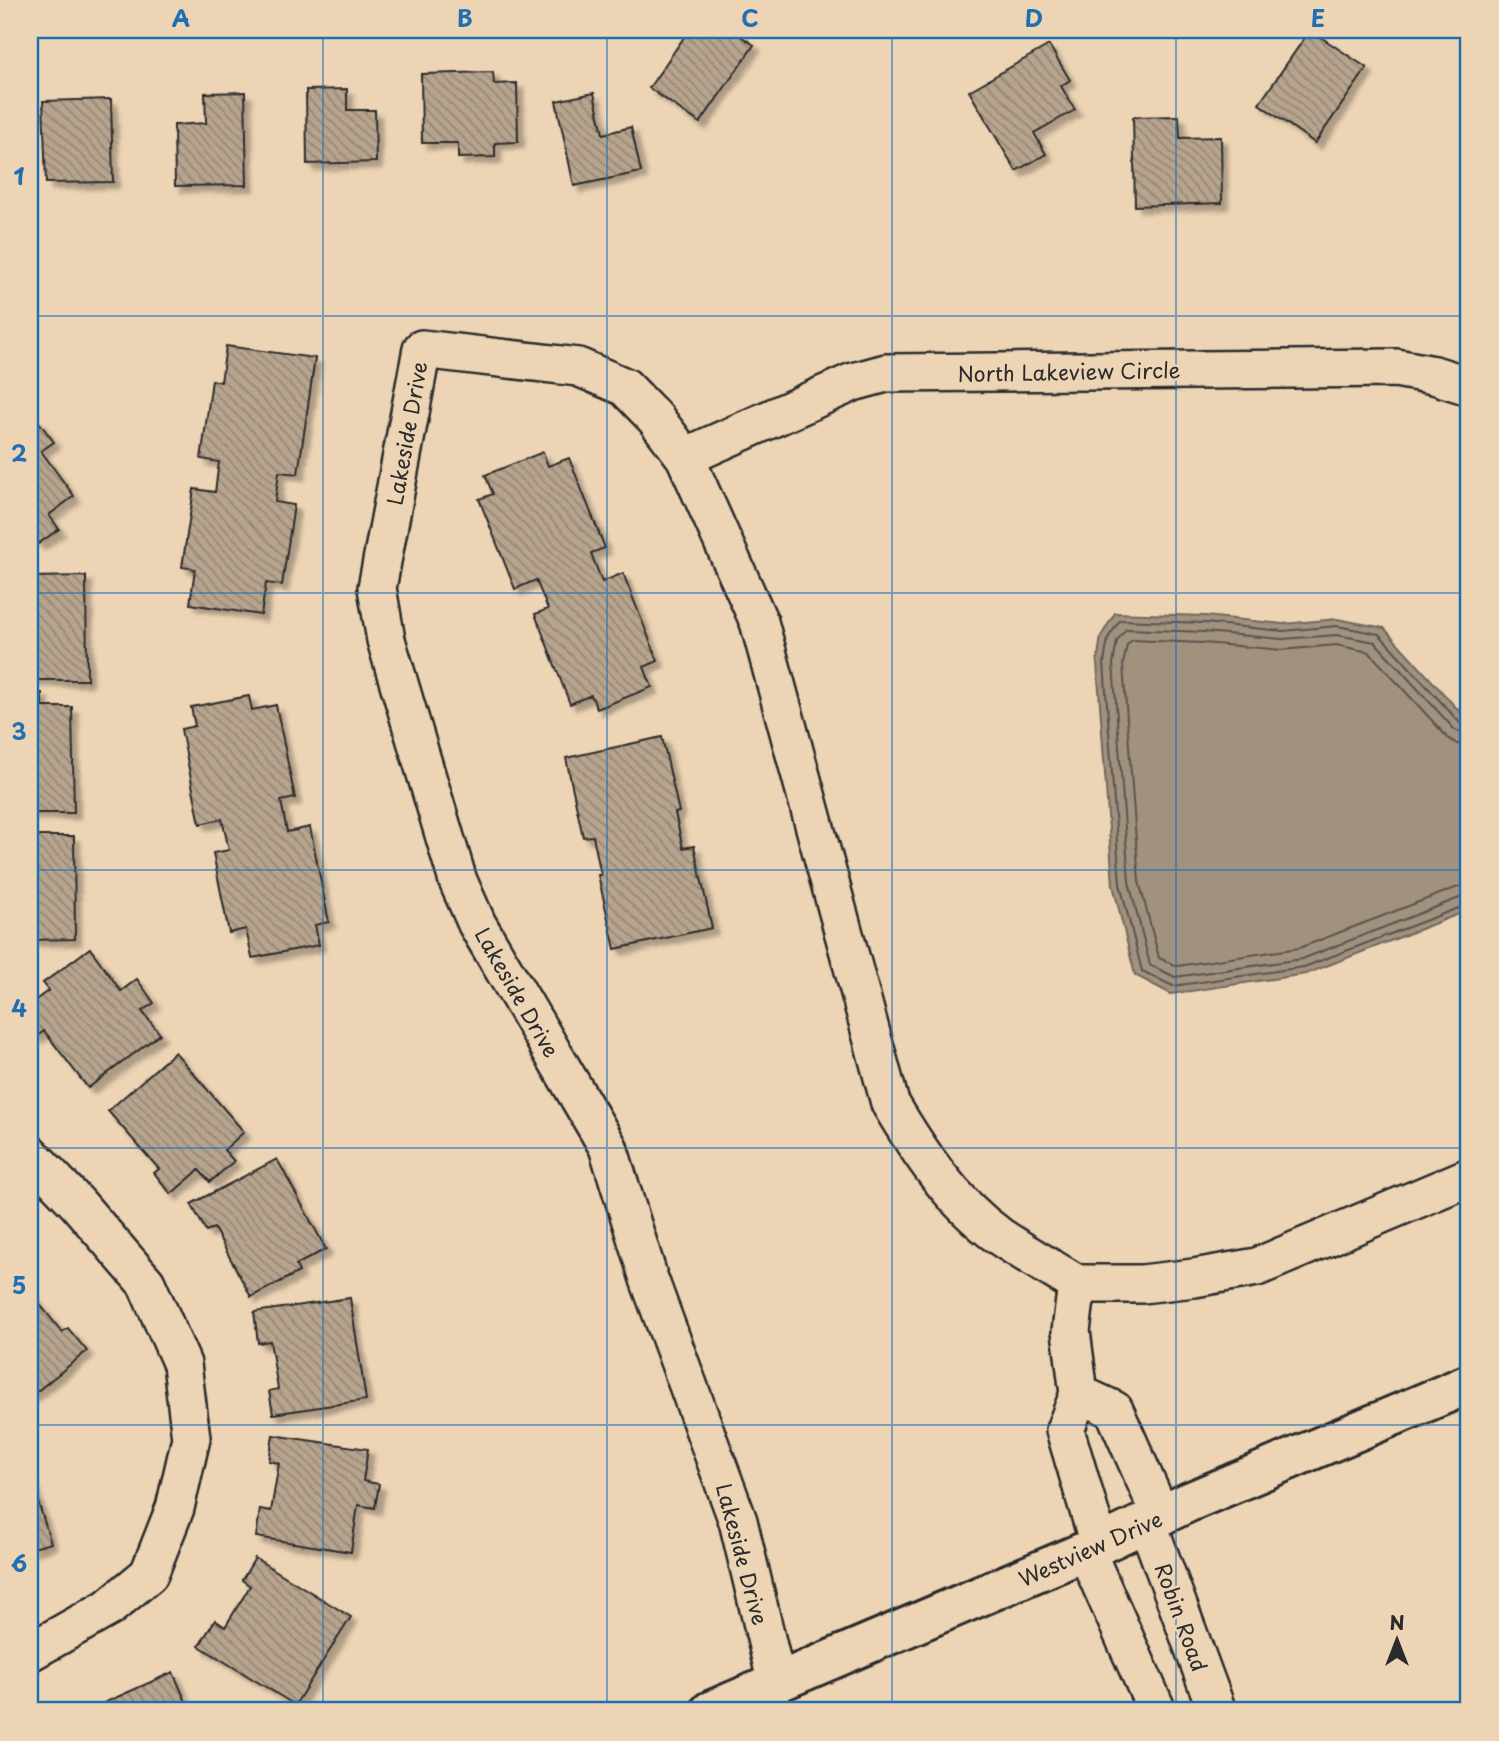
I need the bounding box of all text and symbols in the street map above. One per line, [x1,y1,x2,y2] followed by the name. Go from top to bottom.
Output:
[172,0,190,35] text: A
[457,0,473,35] text: B
[741,0,759,35] text: C
[1025,0,1043,35] text: D
[1311,0,1325,35] text: E
[14,158,25,193] text: 1
[957,353,1181,389] street label: North Lakeview Circle
[378,359,434,507] street label: Lakeside Drive
[11,435,27,470] text: 2
[11,713,27,748] text: 3
[468,921,568,1063] street label: Lakeside Drive
[11,990,27,1025] text: 4
[12,1267,26,1302] text: 5
[709,1480,777,1628] street label: Lakeside Drive
[1013,1502,1167,1594] street label: Westview Drive
[11,1545,27,1580] text: 6
[1148,1558,1216,1676] street label: Robin Road
[1362,1604,1432,1674] north arrow
[1389,1608,1405,1636] text: N

